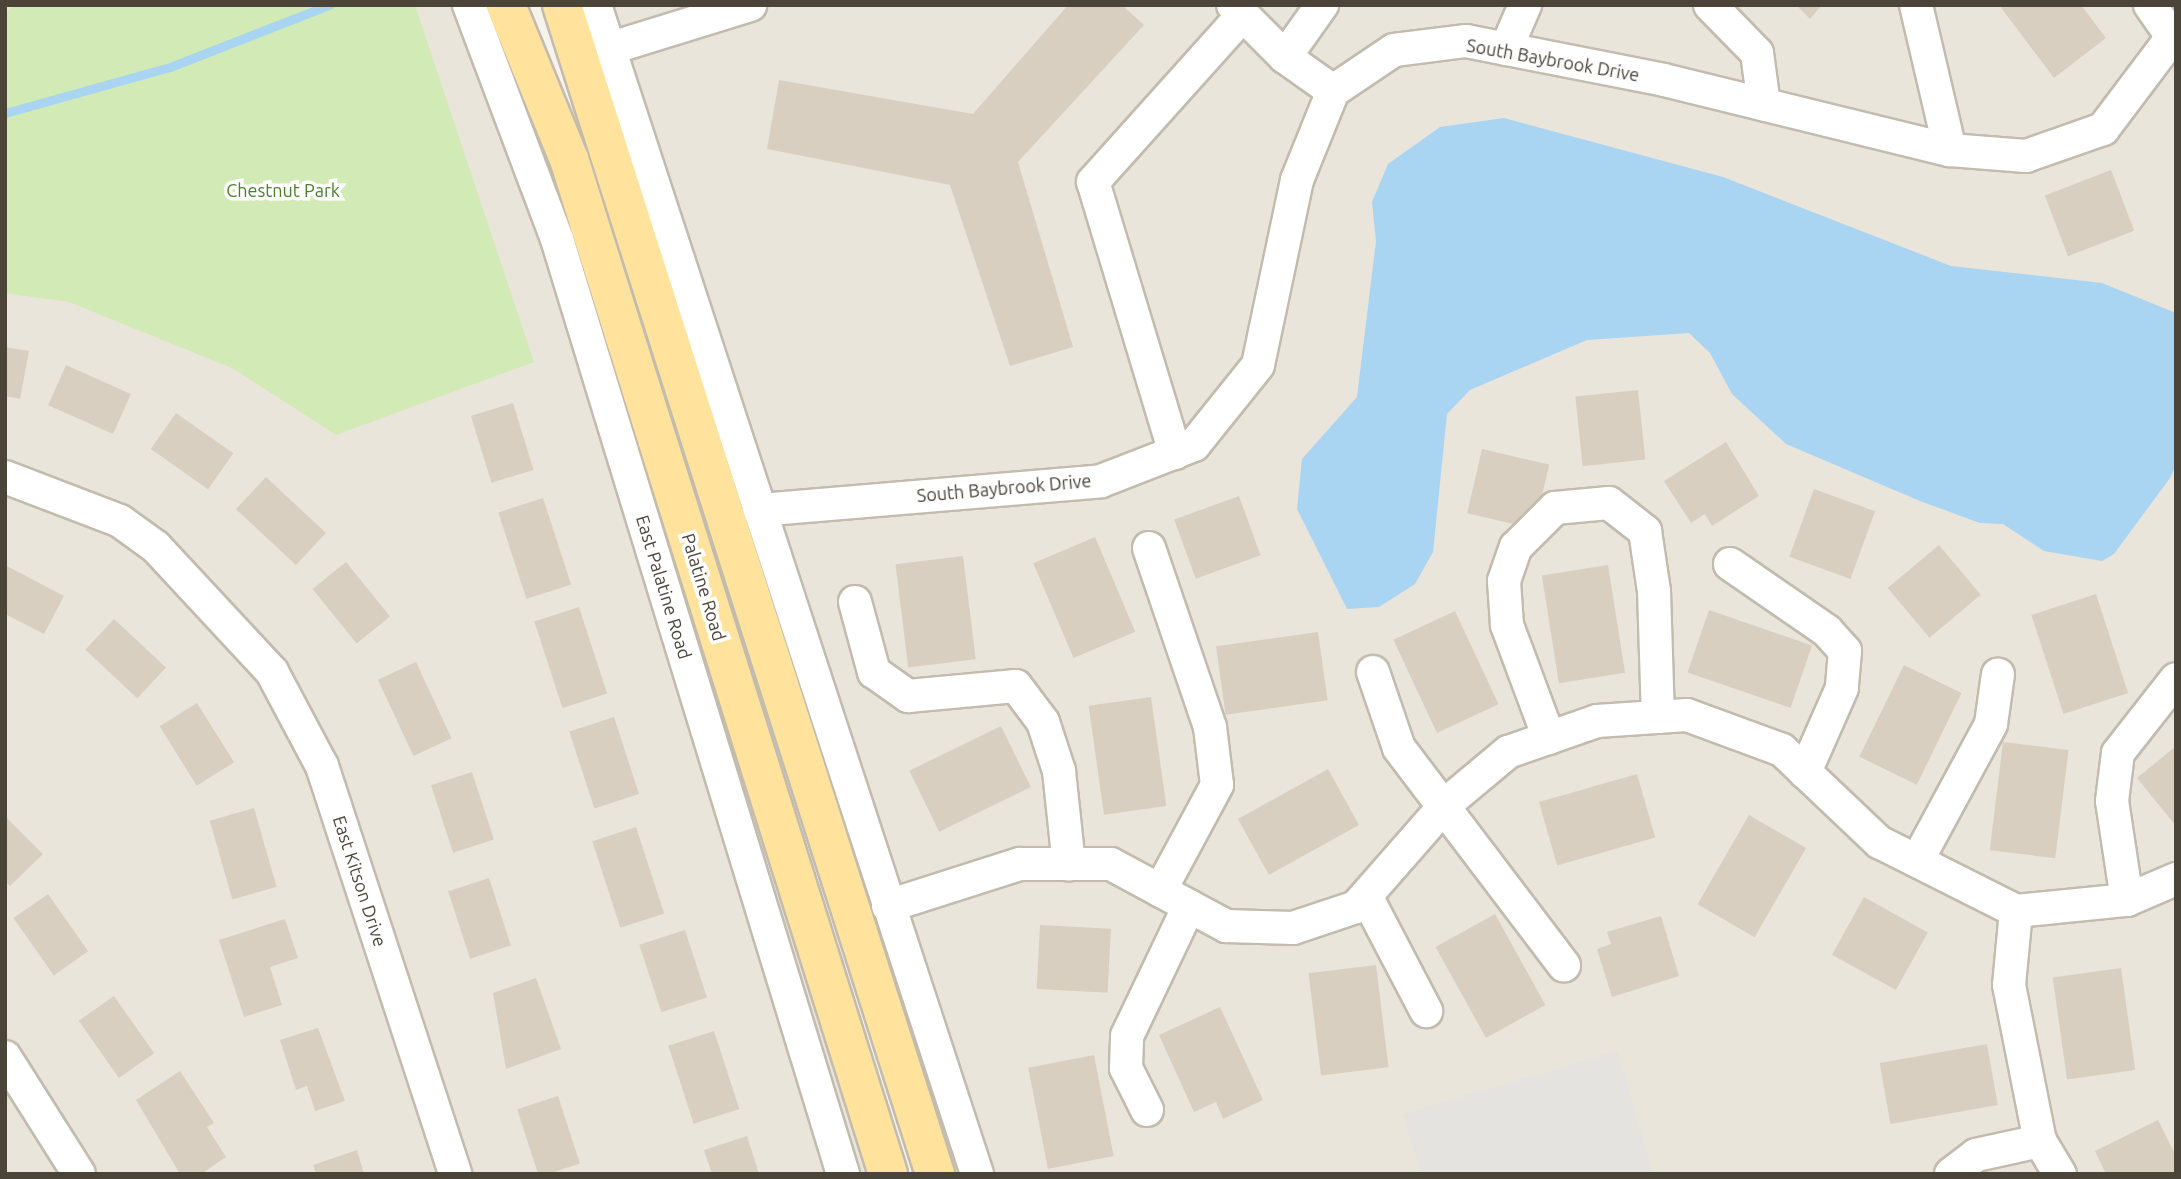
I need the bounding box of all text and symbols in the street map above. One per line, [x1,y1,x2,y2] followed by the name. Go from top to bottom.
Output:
[1465,34,1641,86] street label: South Baybrook Drive
[226,179,340,201] park label: Chestnut Park
[916,470,1092,506] street label: South Baybrook Drive
[632,512,696,662] street label: East Palatine Road
[677,531,731,643] street label: Palatine Road
[329,813,391,949] street label: East Kitson Drive

